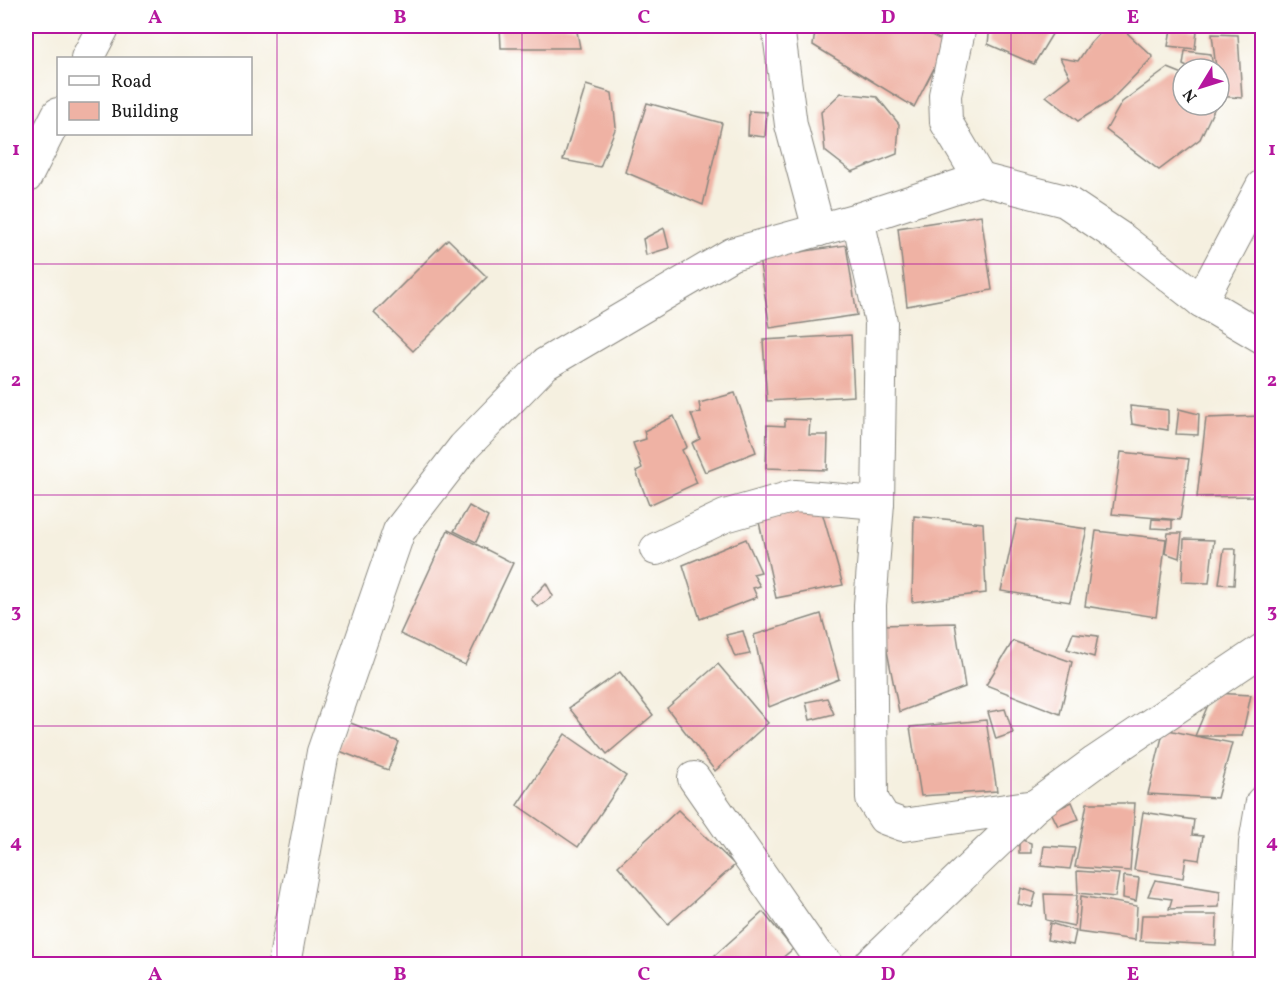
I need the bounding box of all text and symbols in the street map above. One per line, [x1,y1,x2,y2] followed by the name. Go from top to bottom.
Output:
[148,4,162,32] text: A
[393,4,407,32] text: B
[638,4,651,32] text: C
[881,4,895,32] text: D
[1127,4,1139,32] text: E
[57,57,252,135] legend
[1171,57,1231,117] north arrow
[111,70,152,95] text: Road
[1178,83,1203,106] text: N
[111,100,179,125] text: Building
[12,136,20,164] text: 1
[1268,136,1276,164] text: 1
[11,367,21,395] text: 2
[1267,367,1277,395] text: 2
[11,598,21,626] text: 3
[1267,598,1277,626] text: 3
[10,829,22,857] text: 4
[1266,829,1278,857] text: 4
[148,961,162,989] text: A
[393,961,407,989] text: B
[638,961,651,989] text: C
[881,961,895,989] text: D
[1127,961,1139,989] text: E

